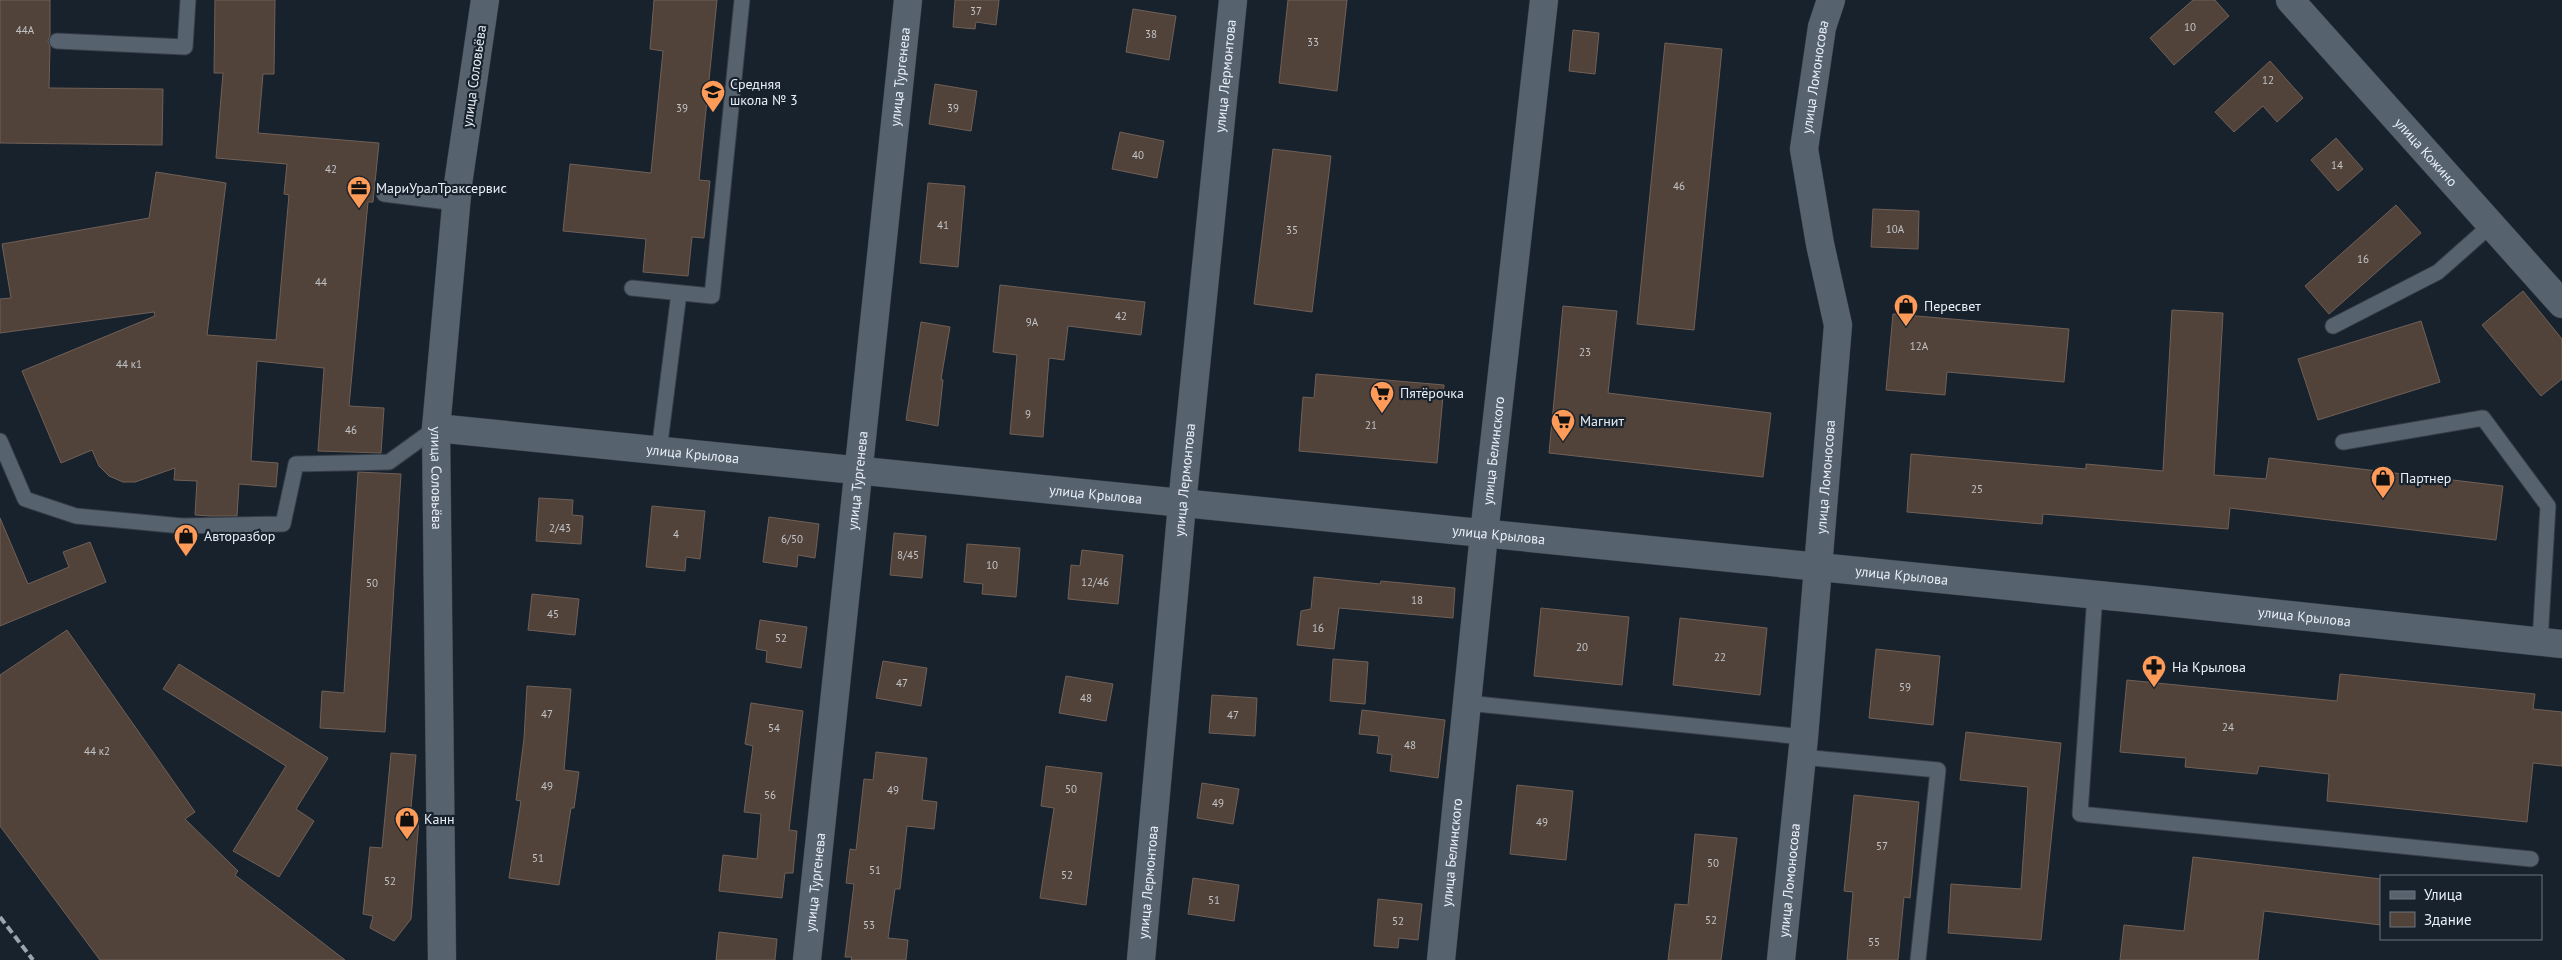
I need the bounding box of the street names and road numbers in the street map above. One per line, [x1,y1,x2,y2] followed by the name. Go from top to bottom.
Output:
[1797,17,1833,135] street label: улица Ломоносова
[1211,19,1240,133] street label: улица Лермонтова
[458,24,490,128] street label: улица Соловьёва
[886,26,914,127] street label: улица Тургенева
[2390,114,2462,190] street label: улица Кожино
[1478,395,1508,506] street label: улица Белинского
[1812,419,1839,535] street label: улица Ломоносова
[1170,422,1199,537] street label: улица Лермонтова
[427,426,446,530] street label: улица Соловьёва
[843,430,872,531] street label: улица Тургенева
[645,440,740,467] street label: улица Крылова
[1048,481,1143,508] street label: улица Крылова
[1451,521,1546,548] street label: улица Крылова
[1854,562,1949,589] street label: улица Крылова
[2257,603,2352,631] street label: улица Крылова
[1437,797,1466,908] street label: улица Белинского
[1774,822,1804,938] street label: улица Ломоносова
[1134,825,1162,940] street label: улица Лермонтова
[801,832,829,933] street label: улица Тургенева

